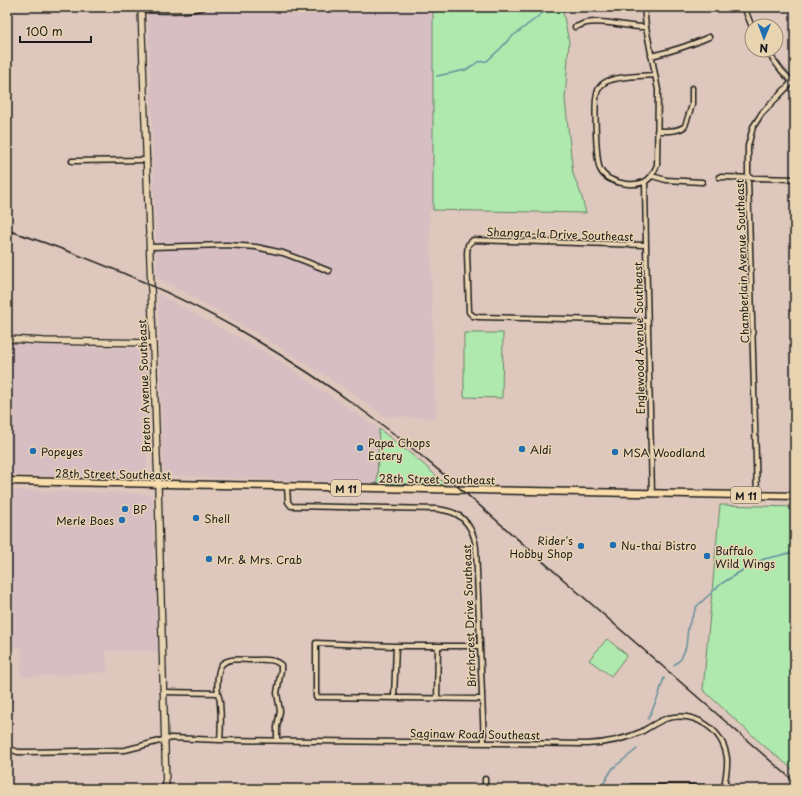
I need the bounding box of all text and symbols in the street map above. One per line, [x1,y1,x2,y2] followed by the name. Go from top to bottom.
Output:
[20,18,91,44] scale bar
[744,18,784,58] north arrow
[26,22,63,40] text: 100 m
[759,40,768,57] text: N
[731,178,753,344] street label: Chamberlain Avenue Southeast
[486,223,634,245] street label: Shangra-la Drive Southeast
[629,261,649,415] street label: Englewood Avenue Southeast
[133,318,155,453] street label: Breton Avenue Southeast
[368,434,430,464] place label: Papa Chops Eatery
[530,441,551,458] place label: Aldi
[41,443,83,460] place label: Popeyes
[355,443,365,453] marker: Papa Chops Eatery
[517,444,527,454] marker: Aldi
[623,444,705,461] place label: MSA Woodland
[28,446,38,456] marker: Popeyes
[610,447,620,457] marker: MSA Woodland
[55,464,172,484] street label: 28th Street Southeast
[379,469,496,489] street label: 28th Street Southeast
[331,480,361,496] road number: M 11
[731,487,761,503] road number: M 11
[133,501,147,518] place label: BP
[120,504,130,514] marker: BP
[204,510,230,527] place label: Shell
[56,512,114,529] place label: Merle Boes
[191,513,201,523] marker: Shell
[117,515,127,525] marker: Merle Boes
[509,532,573,562] place label: Rider's Hobby Shop
[621,537,696,554] place label: Nu-thai Bistro
[608,540,618,550] marker: Nu-thai Bistro
[576,541,586,551] marker: Rider's Hobby Shop
[715,542,775,572] place label: Buffalo Wild Wings
[458,543,480,688] street label: Birchcrest Drive Southeast
[217,551,302,568] place label: Mr. & Mrs. Crab
[702,551,712,561] marker: Buffalo Wild Wings
[204,554,214,564] marker: Mr. & Mrs. Crab
[410,724,541,744] street label: Saginaw Road Southeast

